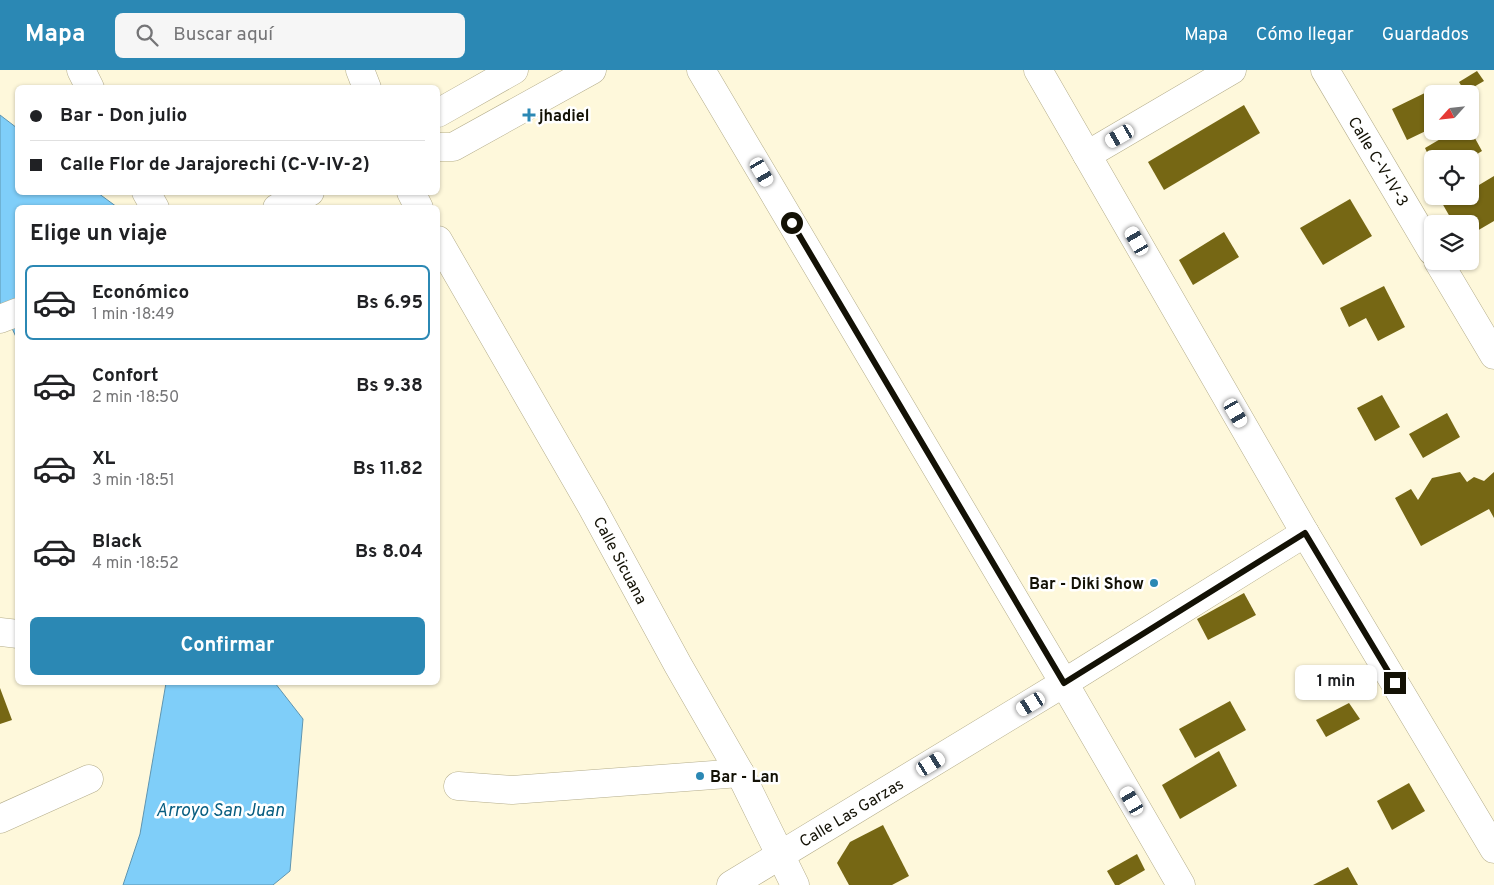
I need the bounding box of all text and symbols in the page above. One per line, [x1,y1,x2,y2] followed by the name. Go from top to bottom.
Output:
[115,13,465,58] search box
[25,20,85,50] text: Mapa
[133,21,161,49] icon: search
[173,23,273,47] text: Buscar aquí
[1184,24,1228,47] text: Mapa
[1256,24,1354,47] text: Cómo llegar
[1382,24,1469,47] text: Guardados
[1424,85,1479,140] north arrow
[1424,85,1479,270] map controls
[60,104,187,128] text: Bar - Don julio
[538,107,589,127] place label: jhadiel
[523,109,535,121] marker: jhadiel
[1343,114,1412,210] street label: Calle C-V-IV-3
[1103,122,1136,150] car
[1424,150,1479,205] button: locate
[60,153,370,177] text: Calle Flor de Jarajorechi (C-V-IV-2)
[748,155,775,189] car
[781,212,803,234] route start
[1424,215,1479,270] button: layers
[30,221,167,248] text: Elige un viaje
[1123,224,1150,258] car
[32,280,77,325] icon: car
[92,281,189,305] text: Económico
[356,291,423,315] text: Bs 6.95
[92,305,174,325] text: 1 min · 18:49
[32,363,77,408] icon: car
[92,364,158,388] text: Confort
[356,374,423,398] text: Bs 9.38
[92,388,179,408] text: 2 min · 18:50
[1222,396,1249,430] car
[32,446,77,491] icon: car
[92,447,115,471] text: XL
[353,457,423,481] text: Bs 11.82
[92,471,175,491] text: 3 min · 18:51
[588,514,651,608] street label: Calle Sicuana
[32,529,77,574] icon: car
[92,530,142,554] text: Black
[355,540,423,564] text: Bs 8.04
[92,554,179,574] text: 4 min · 18:52
[1029,575,1144,595] place label: Bar - Diki Show
[1148,577,1160,589] marker: Bar - Diki Show
[30,617,425,675] button: Confirmar
[1295,666,1378,700] callout: 1 min
[1317,672,1355,692] text: 1 min
[1384,672,1406,694] route end
[1014,690,1047,718] car
[914,750,947,778] car
[710,768,779,788] place label: Bar - Lan
[694,770,706,782] marker: Bar - Lan
[796,775,908,853] street label: Calle Las Garzas
[1118,784,1145,818] car
[156,800,284,823] water label: Arroyo San Juan

